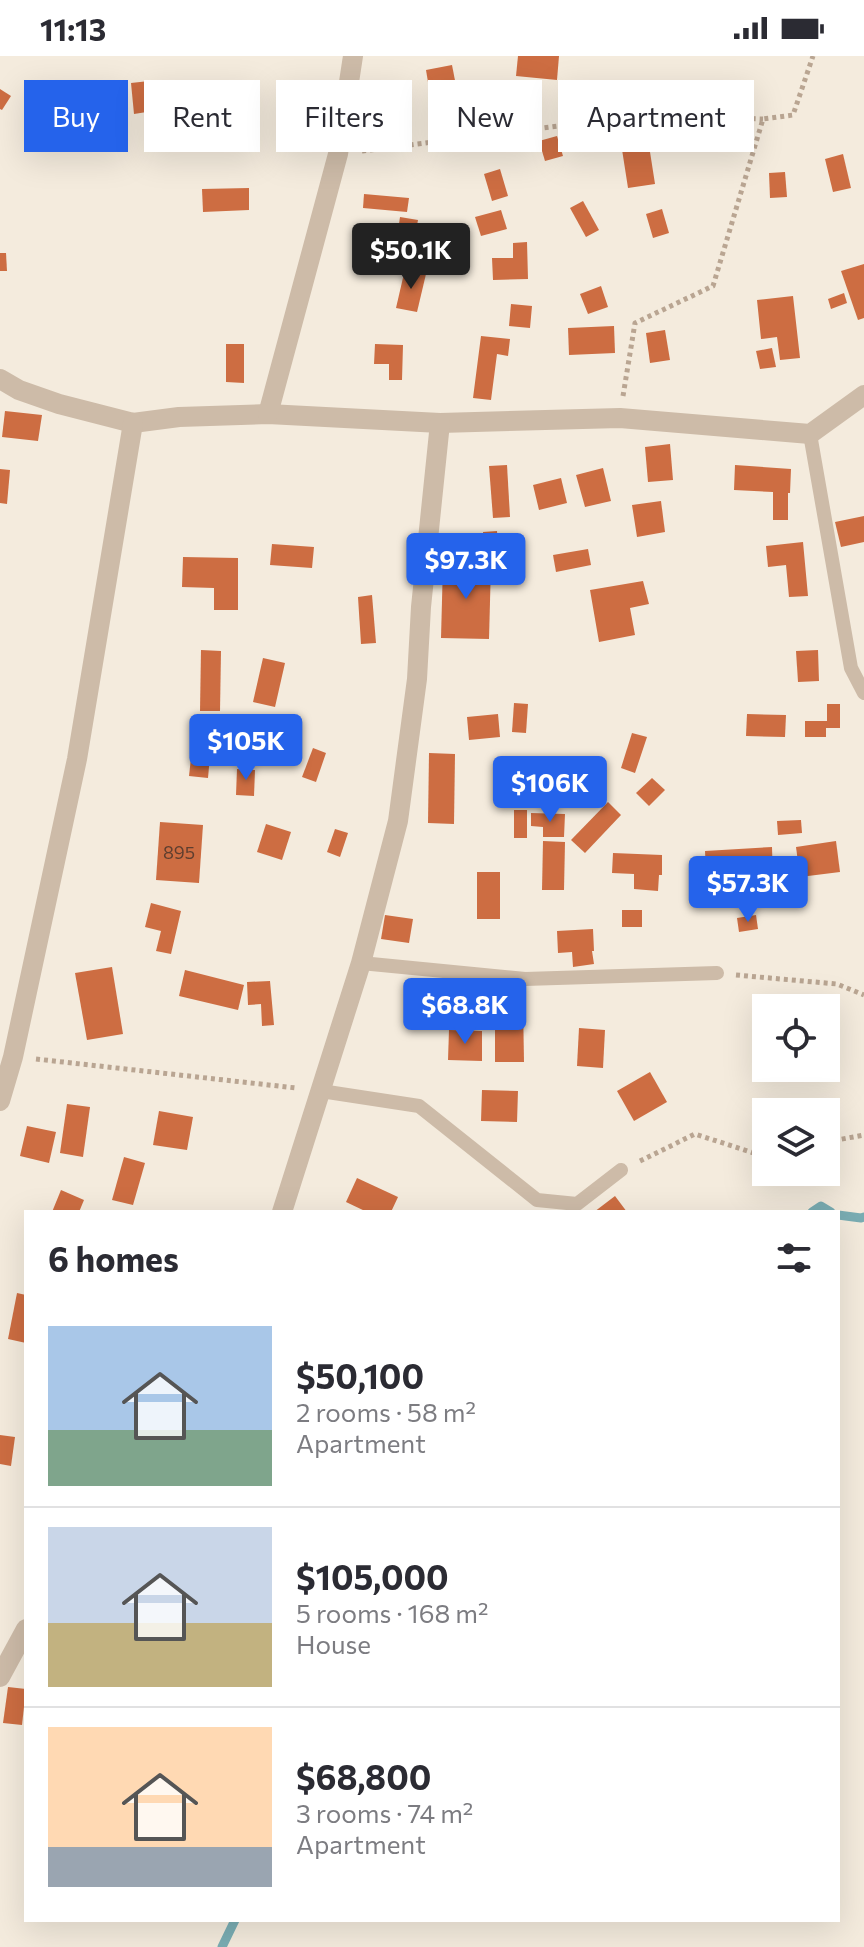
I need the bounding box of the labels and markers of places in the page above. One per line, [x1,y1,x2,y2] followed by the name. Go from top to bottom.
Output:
[346,223,476,291] pin: $50.1K
[401,533,531,601] pin: $97.3K
[190,714,302,782] pin: $105K
[494,756,606,824] pin: $106K
[683,856,813,924] pin: $57.3K
[400,978,530,1046] pin: $68.8K

